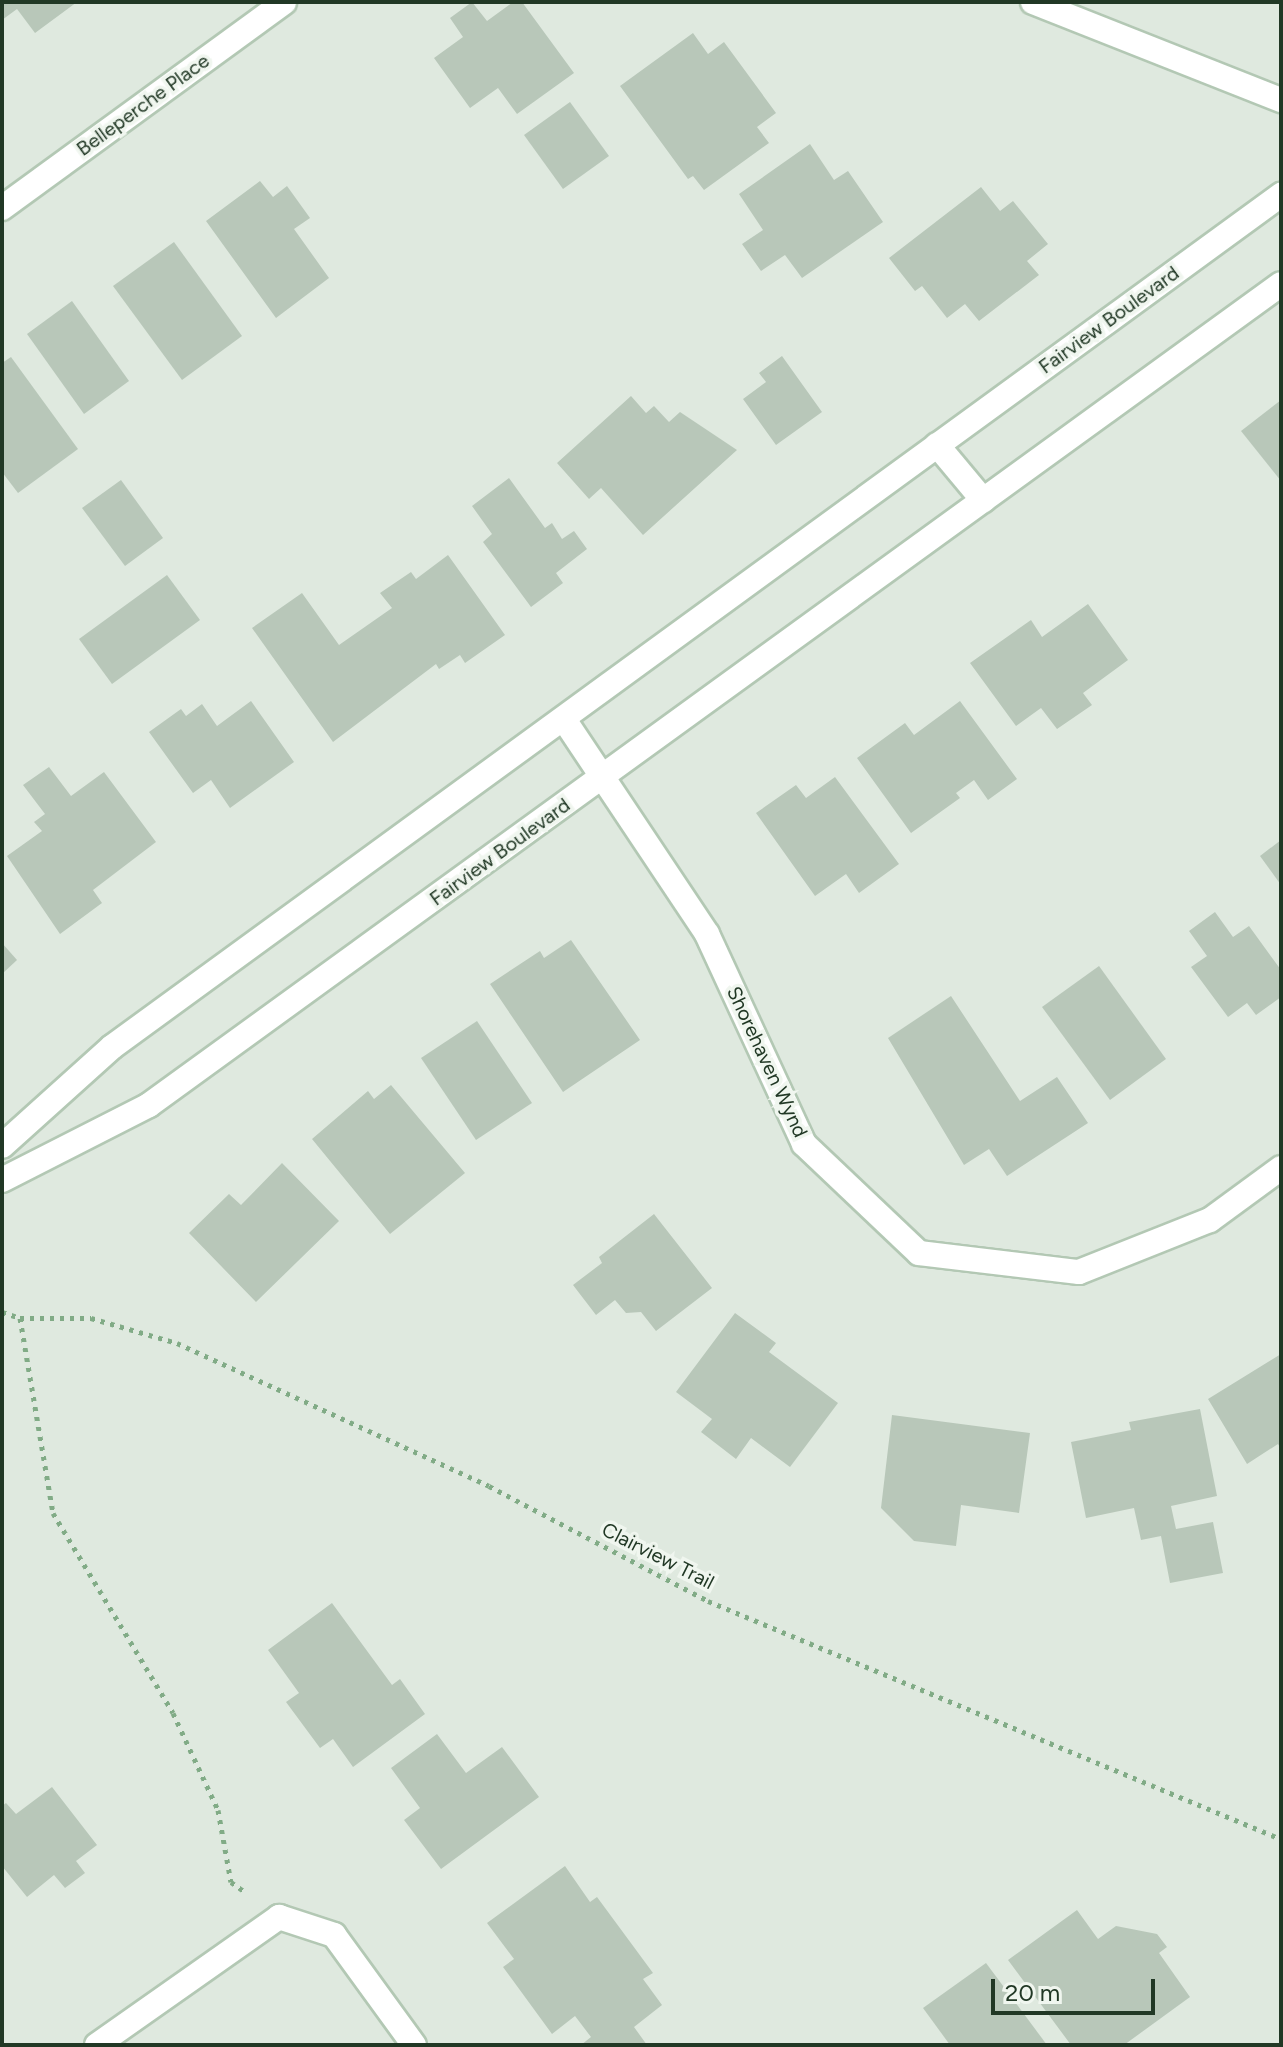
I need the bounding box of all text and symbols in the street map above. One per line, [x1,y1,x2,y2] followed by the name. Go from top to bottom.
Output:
[72,49,214,161] street label: Belleperche Place
[1034,261,1184,379] street label: Fairview Boulevard
[425,793,575,911] street label: Fairview Boulevard
[722,983,812,1141] street label: Shorehaven Wynd
[598,1517,718,1595] street label: Clairview Trail
[995,1963,1159,2013] scale bar
[1005,1978,1060,2007] text: 20 m

